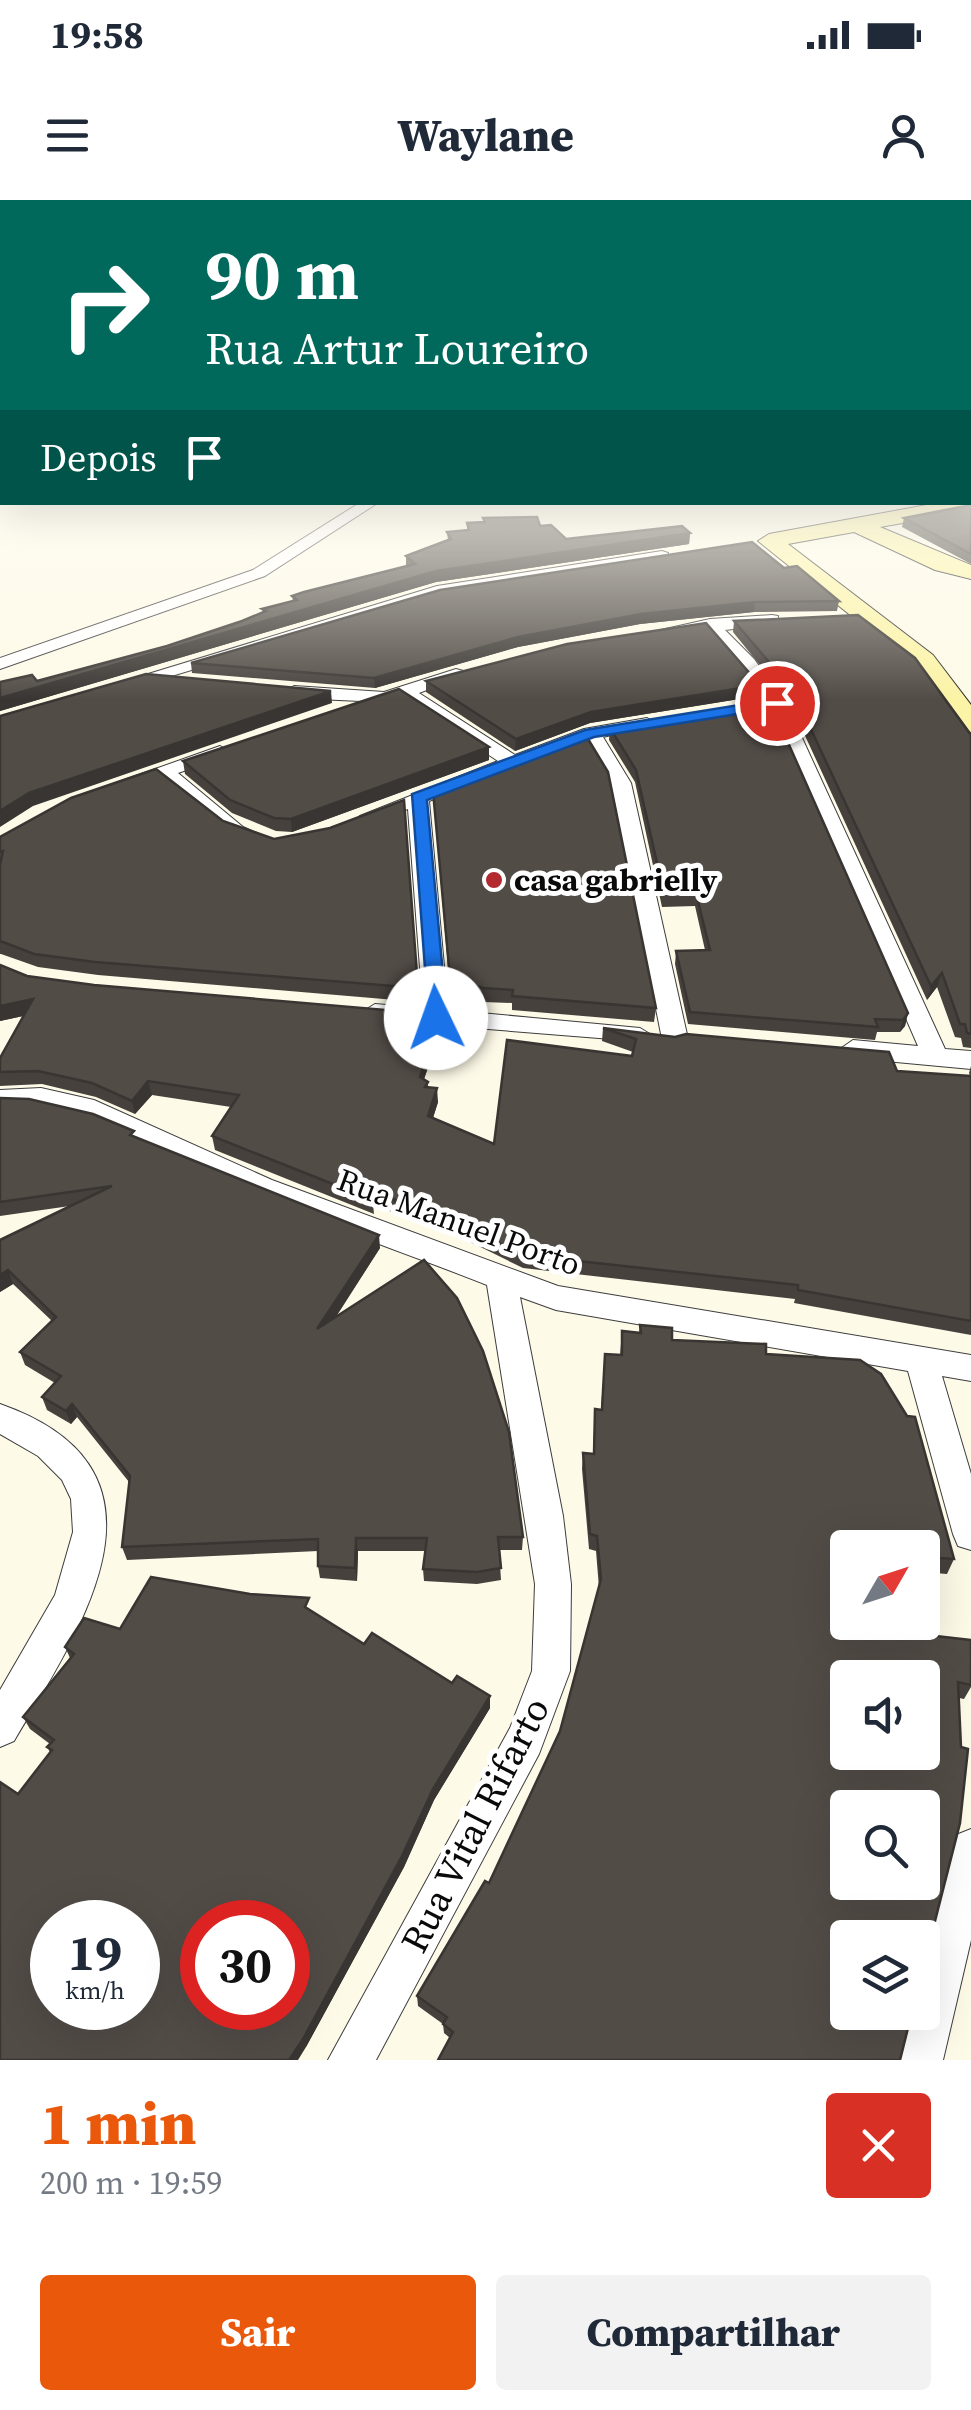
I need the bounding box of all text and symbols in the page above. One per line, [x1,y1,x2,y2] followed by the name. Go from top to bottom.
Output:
[50,9,144,61] text: 19:58
[397,104,574,166] text: Waylane
[40,108,95,163] icon: menu
[876,108,931,163] icon: person
[205,226,359,322] text: 90 m
[40,240,170,370] icon: right
[205,317,589,379] text: Rua Artur Loureiro
[177,430,232,485] icon: arrive
[40,432,157,484] text: Depois
[735,661,820,746] pin
[750,676,805,731] icon: arrive
[514,858,717,902] place label: casa gabrielly
[483,869,505,891] marker: casa gabrielly
[384,966,488,1070] position arrow
[331,1158,587,1286] street label: Rua Manuel Porto
[830,1530,940,1640] north arrow
[830,1530,940,2030] map controls
[830,1660,940,1770] button: sound
[388,1689,562,1961] street label: Rua Vital Rifarto
[830,1790,940,1900] button: search
[180,1900,310,2030] speed limit sign: 30
[68,1918,122,1987] text: 19
[830,1920,940,2030] button: layers
[65,1973,125,2007] text: km/h
[40,2082,196,2164] text: 1 min
[826,2093,931,2198] button: close
[40,2161,222,2205] text: 200 m · 19:59
[40,2275,476,2390] button: Sair
[496,2275,931,2390] button: Compartilhar

